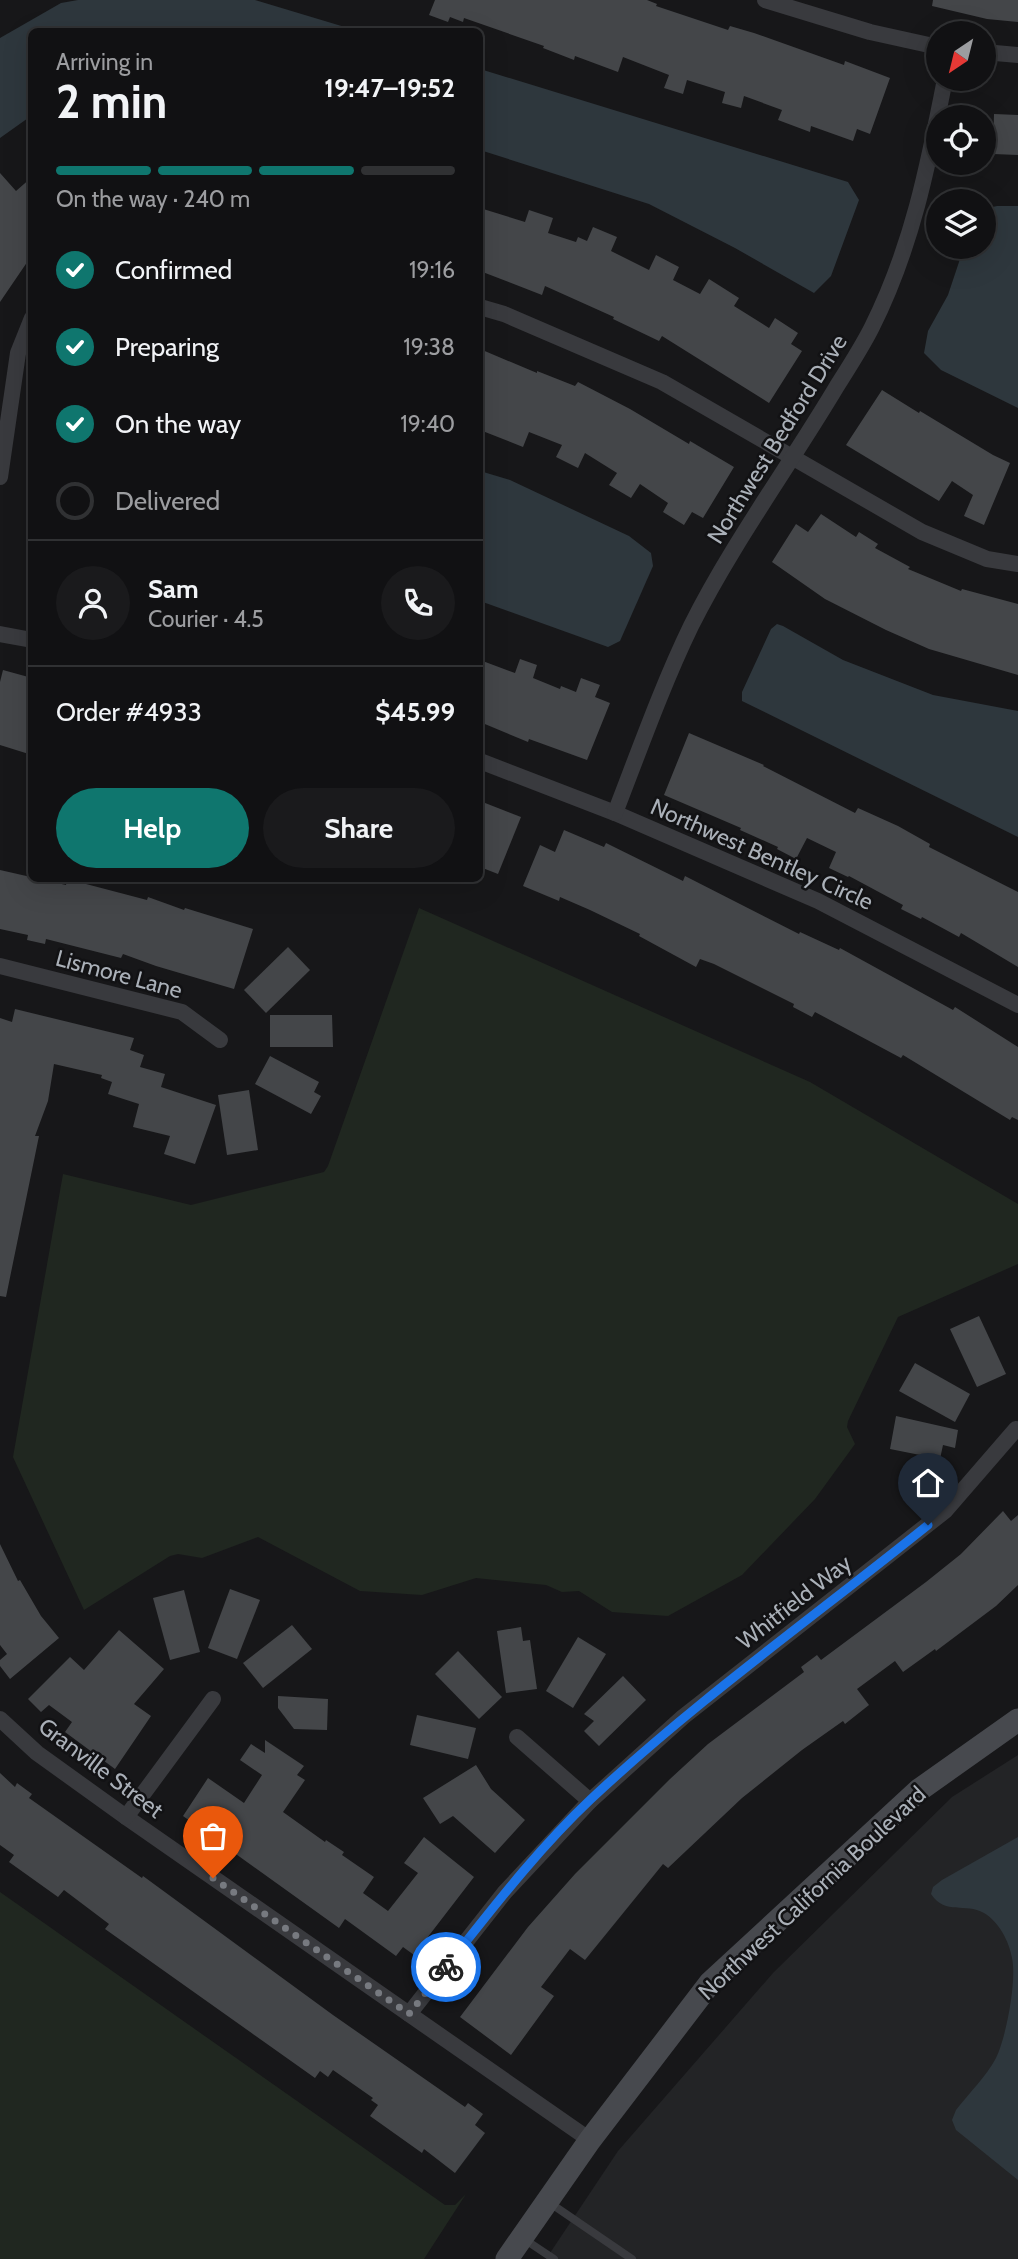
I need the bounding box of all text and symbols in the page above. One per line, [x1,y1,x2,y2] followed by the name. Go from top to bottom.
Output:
[926,21,996,91] north arrow
[926,21,996,259] map controls
[56,48,153,76] text: Arriving in
[324,72,455,104] text: 19:47–19:52
[56,74,167,130] text: 2 min
[926,105,996,175] button: locate
[56,185,250,213] text: On the way · 240 m
[926,189,996,259] button: layers
[56,251,94,289] icon: check
[115,254,232,286] text: Confirmed
[409,256,455,284] text: 19:16
[56,328,94,366] icon: check
[701,329,853,549] street label: Northwest Bedford Drive
[115,331,219,363] text: Preparing
[403,333,455,361] text: 19:38
[56,405,94,443] icon: check
[115,408,241,440] text: On the way
[400,410,455,438] text: 19:40
[115,485,220,517] text: Delivered
[56,566,130,640] button: person
[381,566,455,640] button: phone
[148,573,199,605] text: Sam
[148,605,264,633] text: Courier · 4.5
[56,696,202,728] text: Order #4933
[375,696,455,728] text: $45.99
[56,788,249,868] button: Help
[263,788,455,868] button: Share
[646,792,878,916] street label: Northwest Bentley Circle
[53,944,186,1004] street label: Lismore Lane
[898,1453,958,1525] pin
[909,1464,947,1502] icon: home
[731,1548,857,1655] street label: Whitfield Way
[33,1712,169,1824] street label: Granville Street
[692,1780,932,2006] street label: Northwest California Boulevard
[183,1806,243,1878] pin
[194,1817,232,1855] icon: bag
[411,1932,481,2002] courier
[427,1948,465,1986] icon: bike

